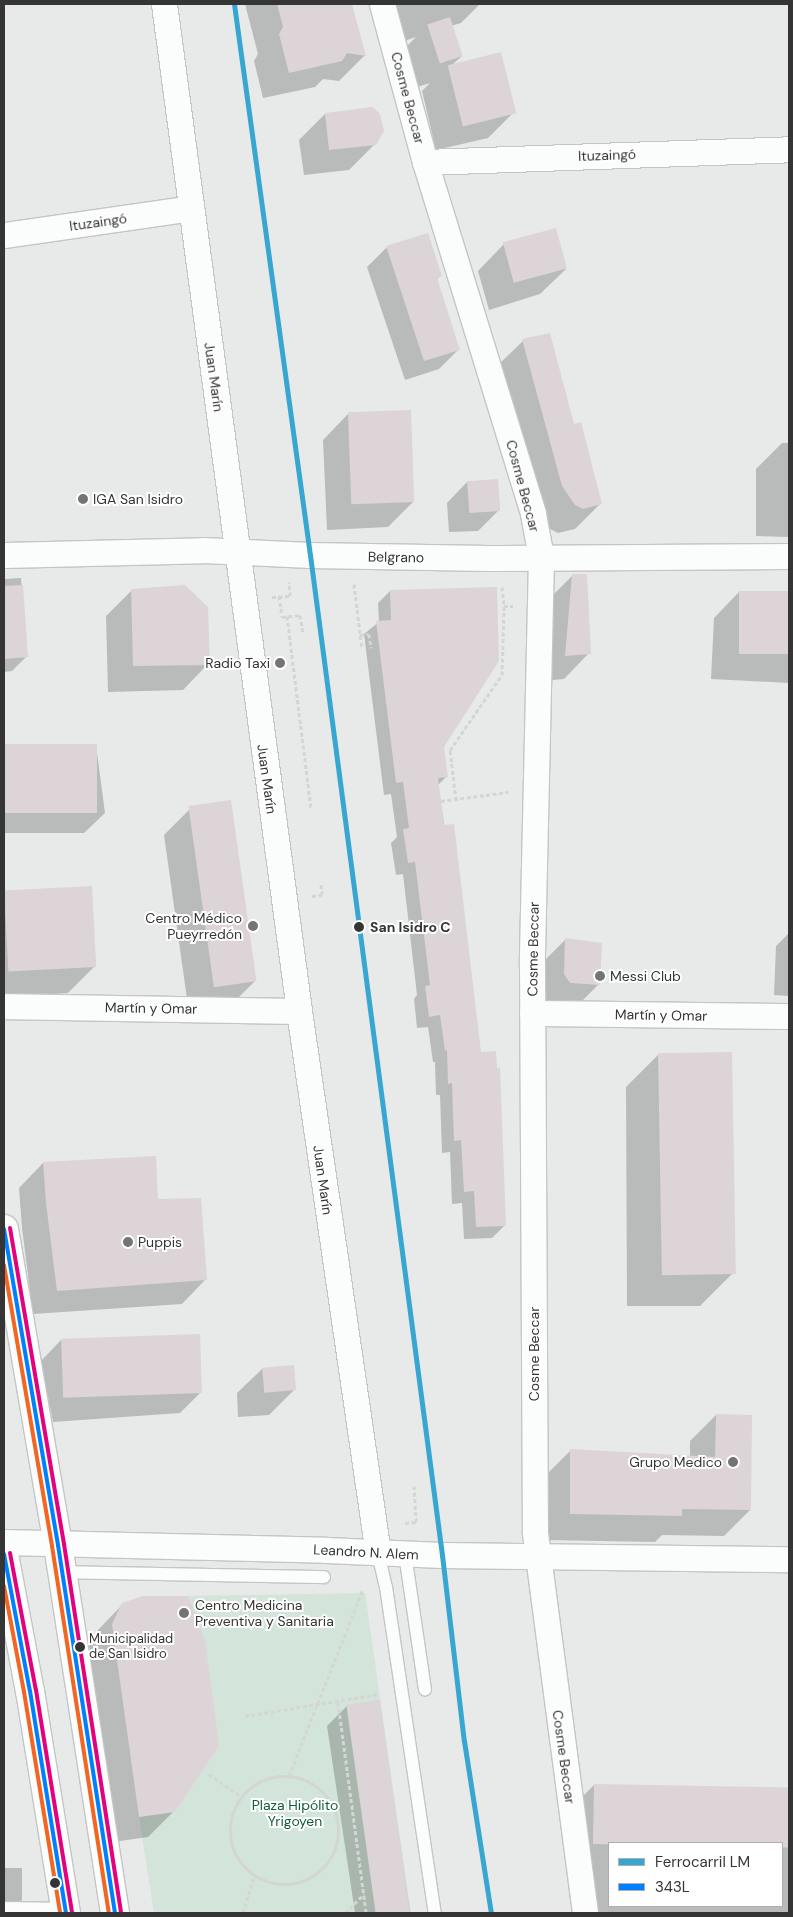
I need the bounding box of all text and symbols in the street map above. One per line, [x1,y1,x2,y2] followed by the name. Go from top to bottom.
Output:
[388,50,428,146] street label: Cosme Beccar
[578,146,636,164] street label: Ituzaingó
[68,210,128,234] street label: Ituzaingó
[201,341,227,413] street label: Juan Marín
[503,438,543,534] street label: Cosme Beccar
[93,491,183,507] place label: IGA San Isidro
[77,493,89,505] marker: IGA San Isidro
[368,548,424,566] street label: Belgrano
[205,655,270,671] place label: Radio Taxi
[274,657,286,669] marker: Radio Taxi
[254,743,280,815] street label: Juan Marín
[524,901,542,997] street label: Cosme Beccar
[145,910,242,942] place label: Centro Médico Pueyrredón
[246,919,260,933] marker: Centro Médico Pueyrredón
[370,919,451,935] place label: San Isidro C
[352,920,366,934] marker: San Isidro C
[610,968,681,984] place label: Messi Club
[594,970,606,982] marker: Messi Club
[105,999,197,1017] street label: Martín y Omar
[615,1006,707,1024] street label: Martín y Omar
[310,1144,336,1216] street label: Juan Marín
[138,1234,182,1250] place label: Puppis
[122,1236,134,1248] marker: Puppis
[526,1307,542,1401] street label: Cosme Beccar
[629,1454,722,1470] place label: Grupo Medico
[726,1455,740,1469] marker: Grupo Medico
[313,1541,419,1563] street label: Leandro N. Alem
[195,1597,334,1630] place label: Centro Medicina Preventiva y Sanitaria
[177,1606,191,1620] marker: Centro Medicina Preventiva y Sanitaria
[89,1632,173,1663] place label: Municipalidad de San Isidro
[75,1642,85,1652] marker: Municipalidad de San Isidro
[549,1709,579,1805] street label: Cosme Beccar
[252,1797,338,1830] park label: Plaza Hipólito Yrigoyen
[608,1842,783,1907] legend
[655,1852,750,1872] text: Ferrocarril LM
[655,1877,690,1897] text: 343L
[50,1878,60,1888] unlabelled marker

